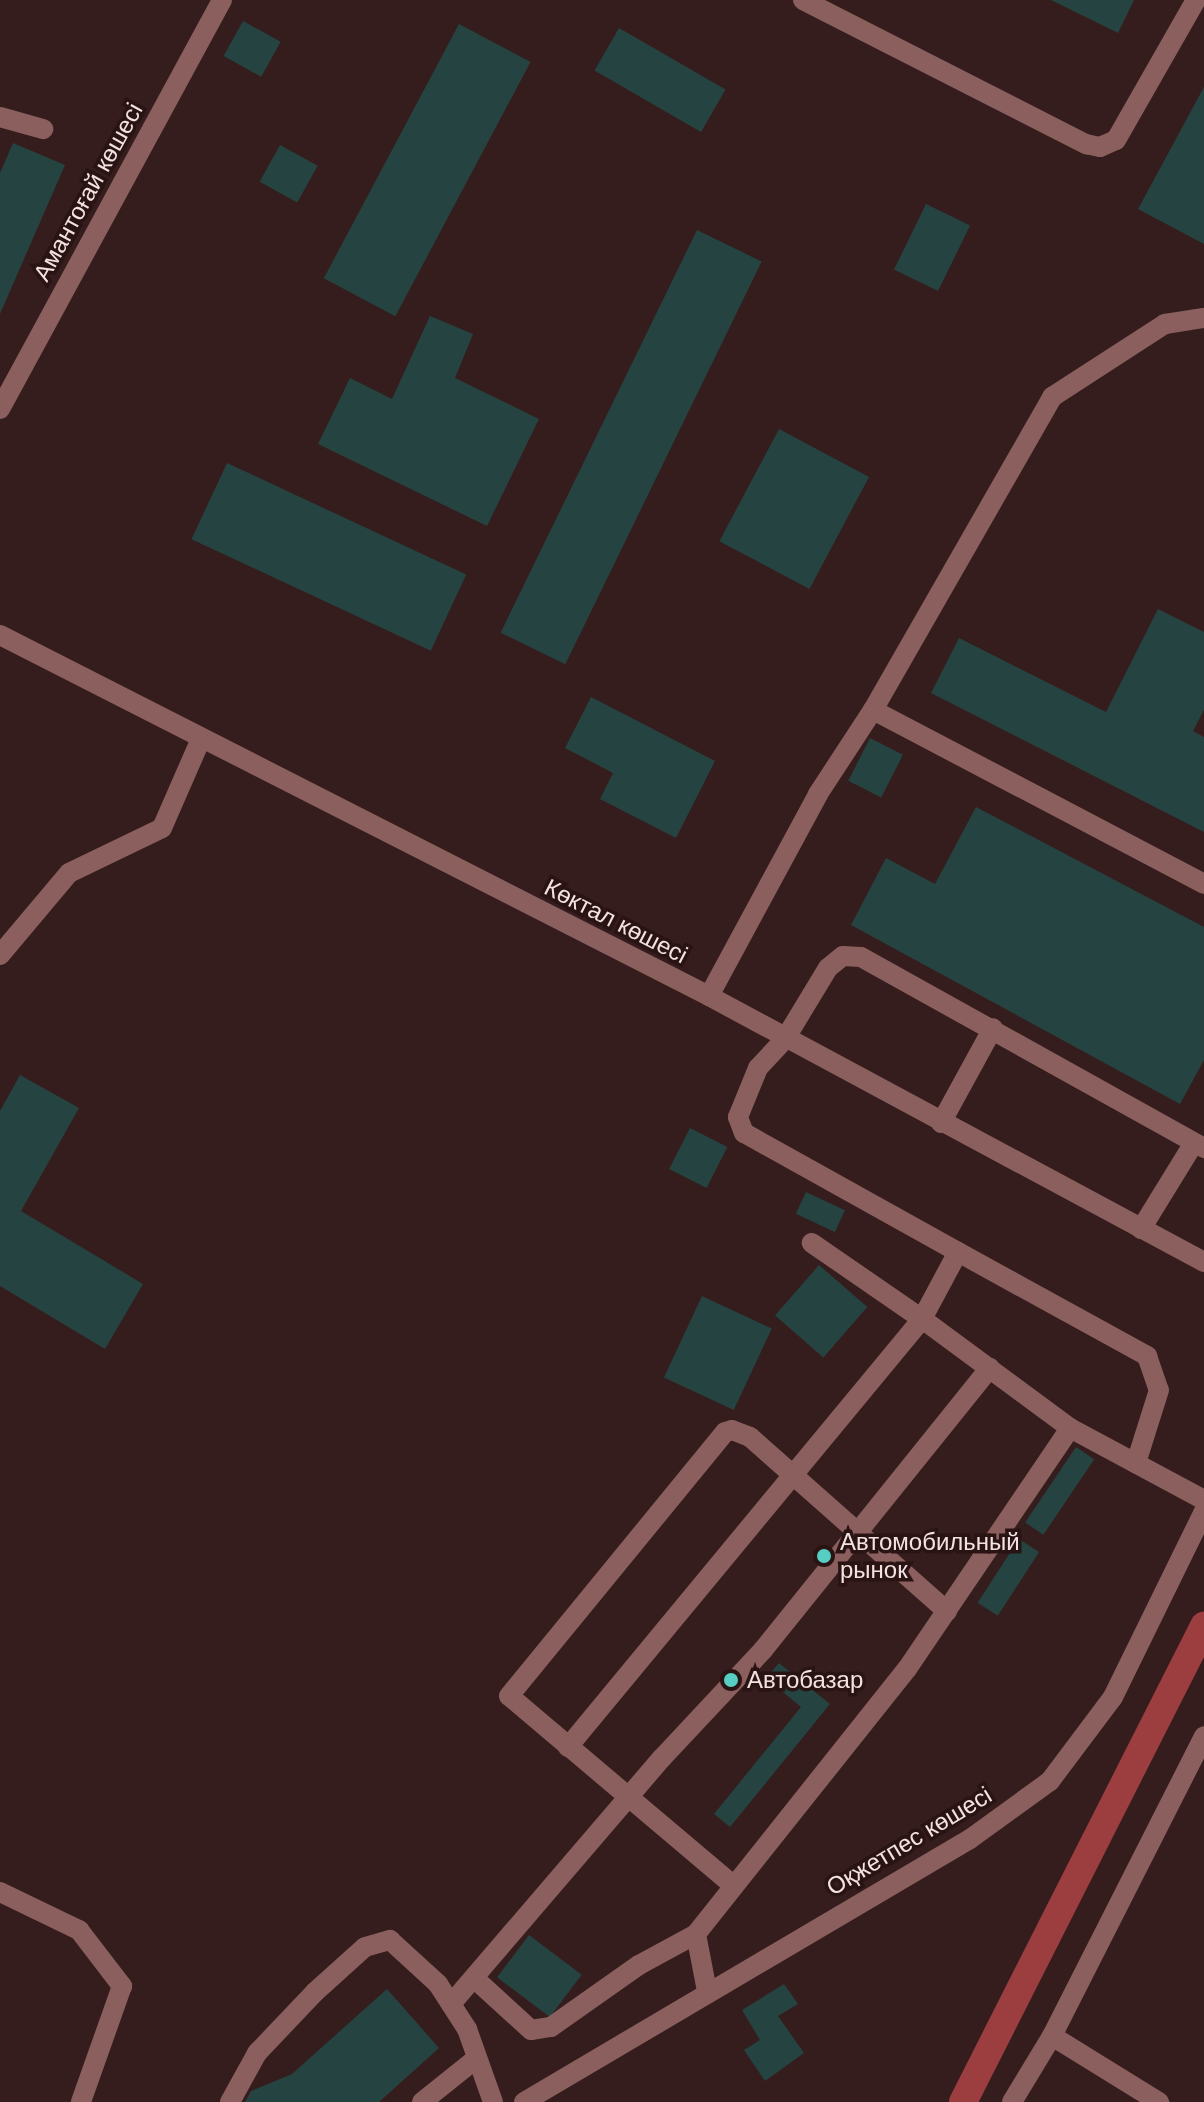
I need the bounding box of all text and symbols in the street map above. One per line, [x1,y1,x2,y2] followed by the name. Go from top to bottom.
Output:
[27,98,149,286] street label: Амантоғай көшесі
[540,873,692,969] street label: Көктал көшесі
[840,1528,1020,1584] place label: Автомобильный рынок
[815,1547,833,1565] marker: Автомобильный рынок
[747,1666,863,1694] place label: Автобазар
[722,1671,740,1689] marker: Автобазар
[821,1780,997,1902] street label: Оқжетпес көшесі

